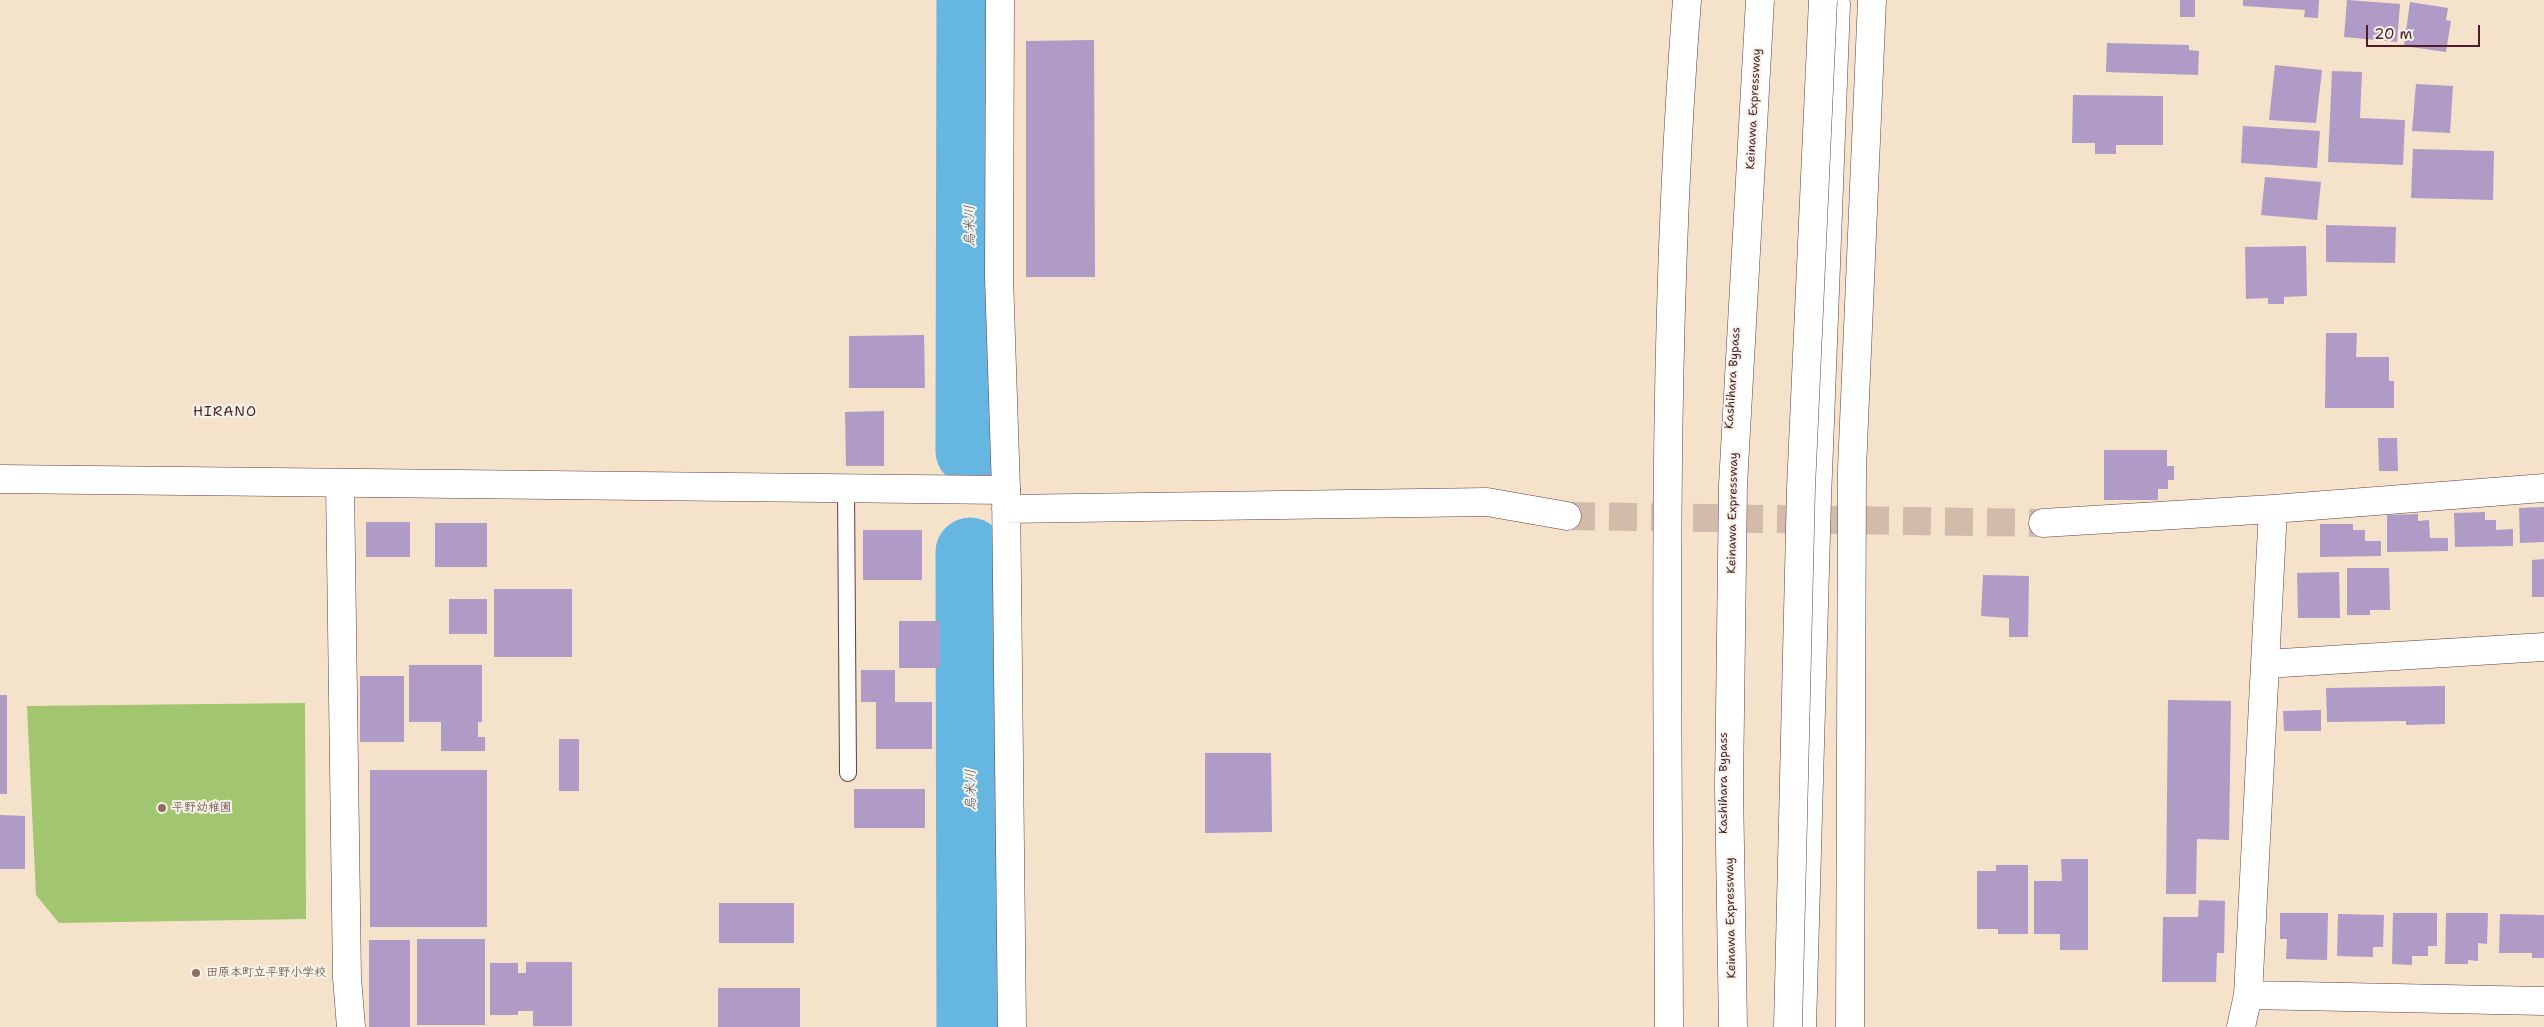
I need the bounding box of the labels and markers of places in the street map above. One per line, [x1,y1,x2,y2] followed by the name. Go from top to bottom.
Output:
[172,801,232,815] place label: 平野幼稚園
[156,802,168,814] marker: 平野幼稚園
[206,966,326,980] place label: 田原本町立平野小学校
[190,967,202,979] marker: 田原本町立平野小学校

